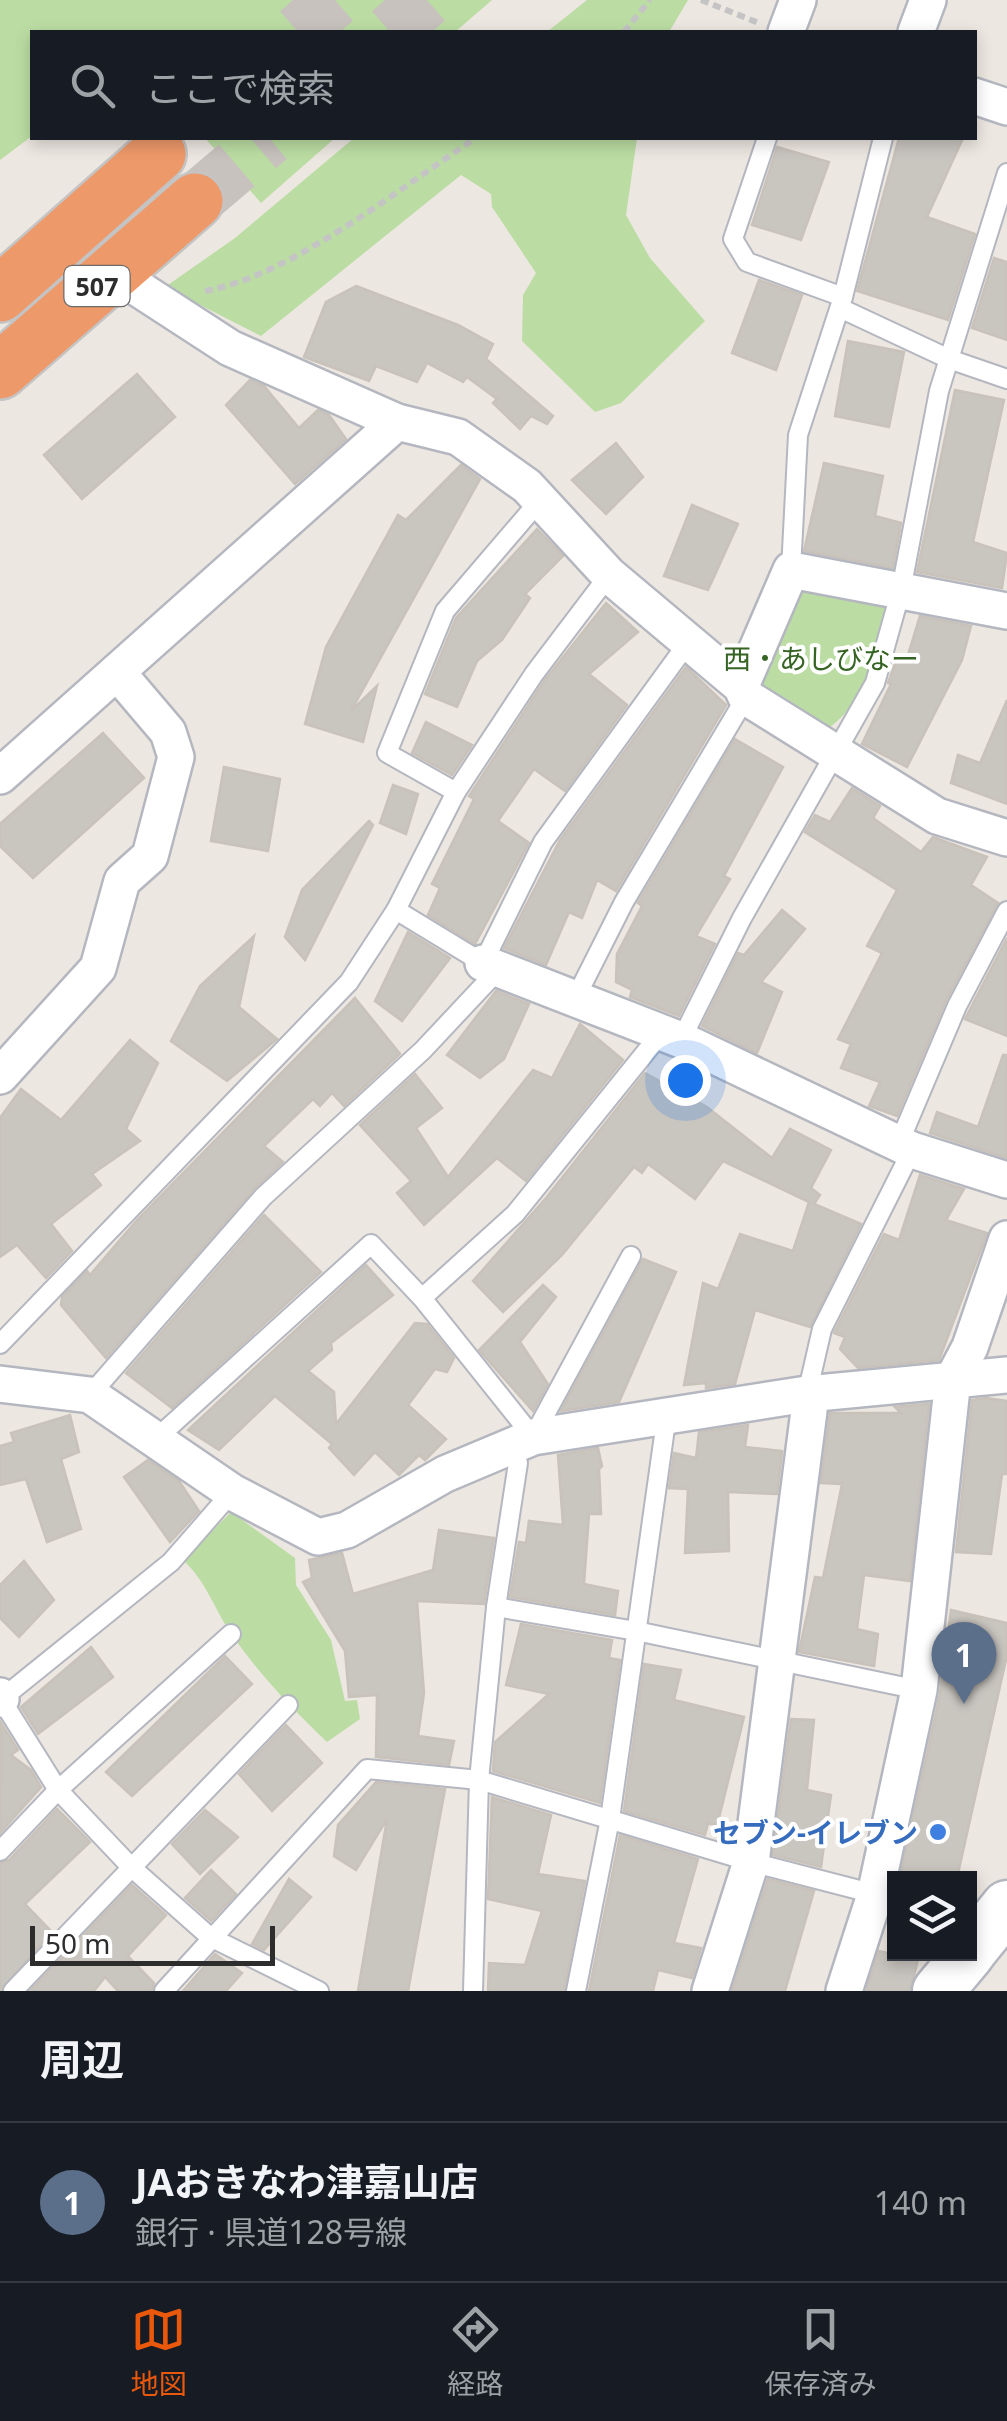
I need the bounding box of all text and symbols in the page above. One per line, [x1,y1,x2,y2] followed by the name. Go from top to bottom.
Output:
[30,30,977,140] search box
[65,58,120,113] icon: search
[145,61,335,113] text: ここで検索
[64,266,130,306] road number: 507
[723,639,919,677] park label: 西・あしびなー
[660,1055,711,1106] your location
[932,1622,996,1704] pin: 1
[713,1813,918,1851] place label: セブン-イレブン
[927,1821,949,1843] marker: セブン-イレブン
[887,1871,977,1961] map controls
[887,1871,977,1961] button: layers
[30,1921,275,1966] scale bar
[45,1924,111,1962] text: 50 m
[40,2030,124,2087] text: 周辺
[135,2155,478,2207] text: JAおきなわ津嘉山店
[63,2181,82,2224] text: 1
[874,2181,967,2224] text: 140 m
[135,2210,407,2253] text: 銀行 · 県道128号線
[130,2302,187,2402] tab: 地図
[447,2302,504,2402] tab: 経路
[764,2302,877,2402] tab: 保存済み

